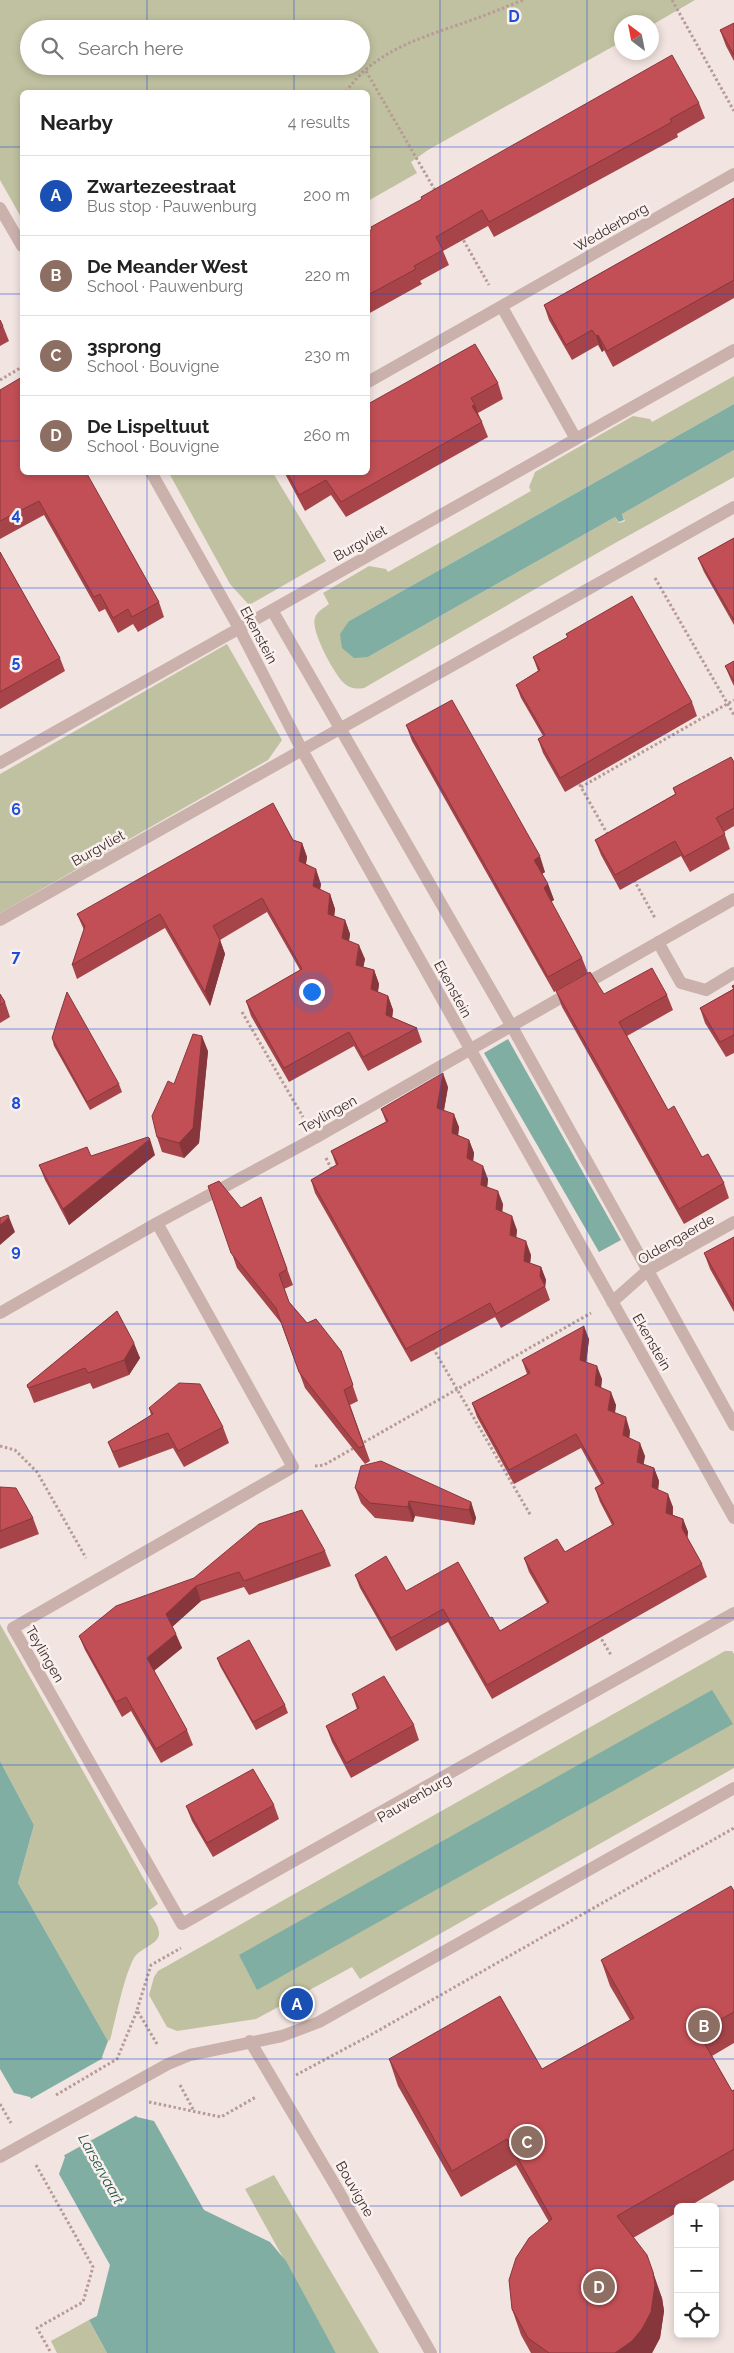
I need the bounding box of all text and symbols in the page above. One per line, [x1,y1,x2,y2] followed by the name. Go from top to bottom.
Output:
[508,7,520,26] text: D
[614,15,659,60] north arrow
[20,20,370,75] search box
[38,34,66,62] icon: search
[78,37,184,59] text: Search here
[40,110,113,135] text: Nearby
[288,113,350,132] text: 4 results
[87,175,236,197] text: Zwartezeestraat
[51,186,61,205] text: A
[303,186,350,205] text: 200 m
[87,197,257,216] text: Bus stop · Pauwenburg
[571,199,651,255] street label: Wedderborg
[87,255,248,277] text: De Meander West
[51,266,61,285] text: B
[305,266,350,285] text: 220 m
[87,277,243,296] text: School · Pauwenburg
[87,335,161,357] text: 3sprong
[51,346,61,365] text: C
[305,346,350,365] text: 230 m
[87,357,219,376] text: School · Bouvigne
[87,415,209,437] text: De Lispeltuut
[50,426,62,445] text: D
[303,426,350,445] text: 260 m
[87,437,219,456] text: School · Bouvigne
[11,505,21,524] text: 4
[331,522,390,564] street label: Burgvliet
[237,604,281,666] street label: Ekenstein
[12,652,21,671] text: 5
[11,800,21,819] text: 6
[69,827,128,869] street label: Burgvliet
[12,947,21,966] text: 7
[431,958,475,1020] street label: Ekenstein
[299,979,325,1005] your location
[297,1092,359,1136] street label: Teylingen
[11,1094,21,1113] text: 8
[635,1211,717,1267] street label: Oldengaerde
[11,1241,21,1260] text: 9
[629,1311,675,1373] street label: Ekenstein
[22,1623,68,1685] street label: Teylingen
[374,1770,454,1826] street label: Pauwenburg
[281,1985,313,2023] pin: A
[688,2007,720,2045] pin: B
[511,2123,543,2161] pin: C
[74,2131,128,2207] water label: Larservaart
[333,2158,377,2220] street label: Bouvigne
[674,2203,719,2338] map controls
[674,2203,719,2248] button: +
[674,2248,719,2293] button: −
[583,2268,615,2306] pin: D
[674,2293,719,2338] button: locate

